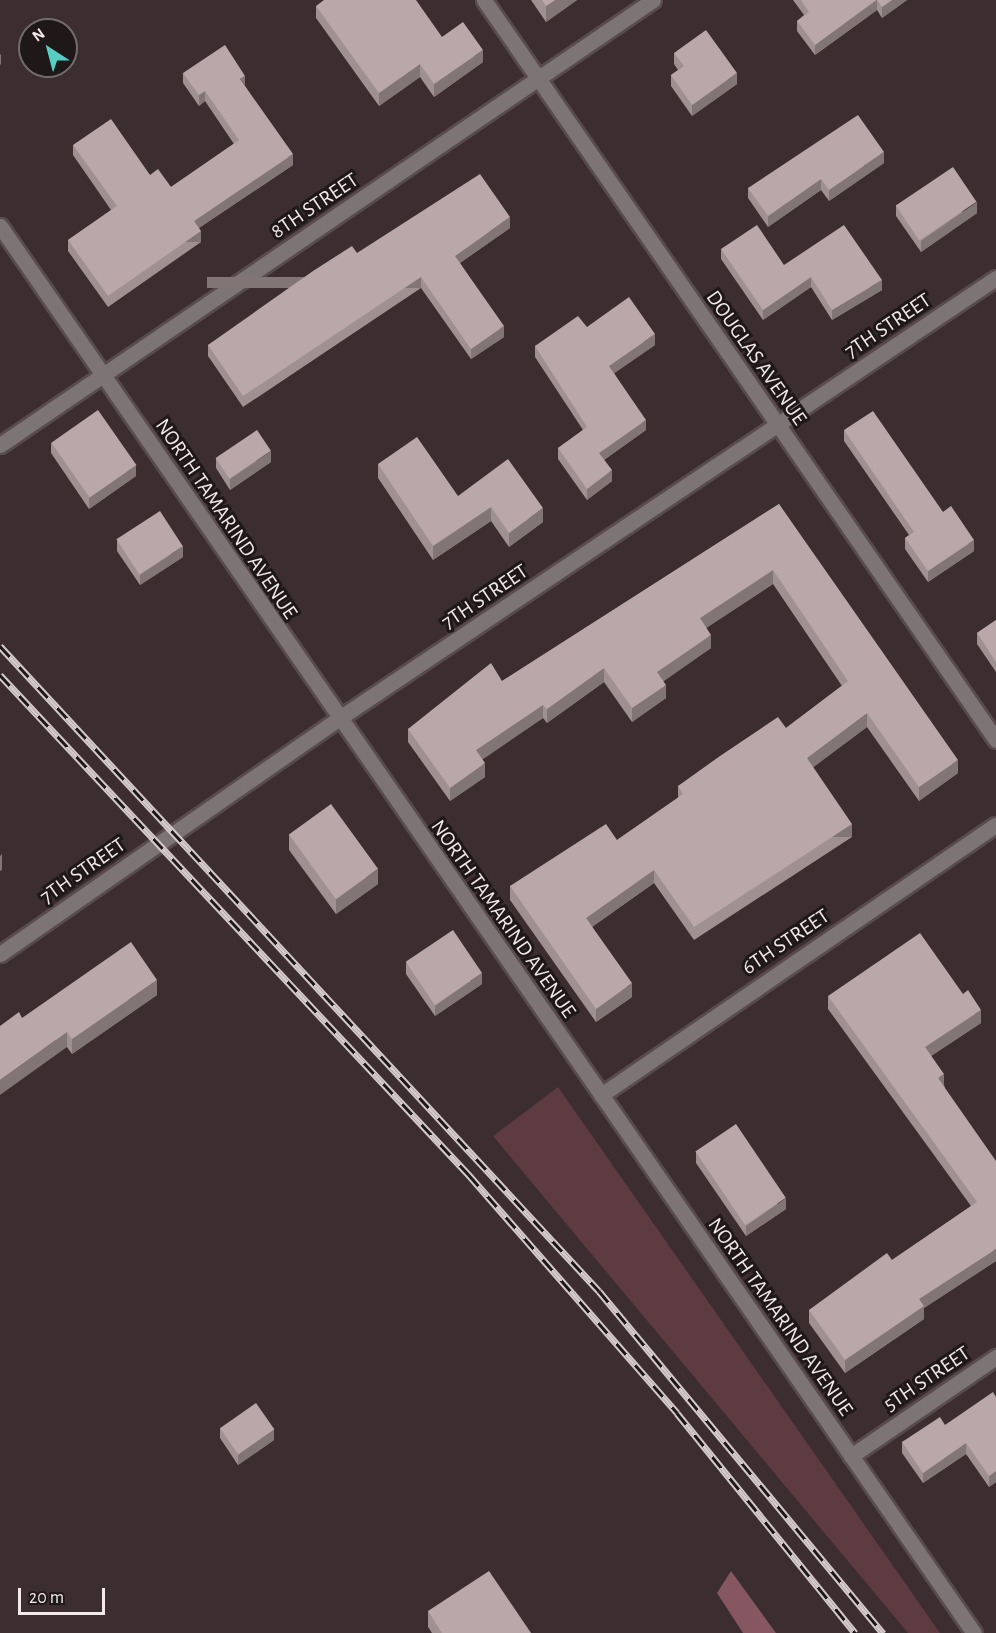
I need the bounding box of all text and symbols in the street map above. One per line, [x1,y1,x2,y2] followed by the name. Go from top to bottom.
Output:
[18,18,78,78] north arrow
[29,25,48,45] text: N
[266,168,364,244] street label: 8TH STREET
[700,286,812,430] street label: DOUGLAS AVENUE
[840,288,936,364] street label: 7TH STREET
[150,414,302,624] street label: NORTH TAMARIND AVENUE
[437,559,533,635] street label: 7TH STREET
[425,815,581,1023] street label: NORTH TAMARIND AVENUE
[35,832,131,910] street label: 7TH STREET
[737,904,835,980] street label: 6TH STREET
[702,1213,858,1421] street label: NORTH TAMARIND AVENUE
[879,1341,975,1417] street label: 5TH STREET
[21,1576,108,1614] scale bar
[29,1589,64,1607] text: 20 m

